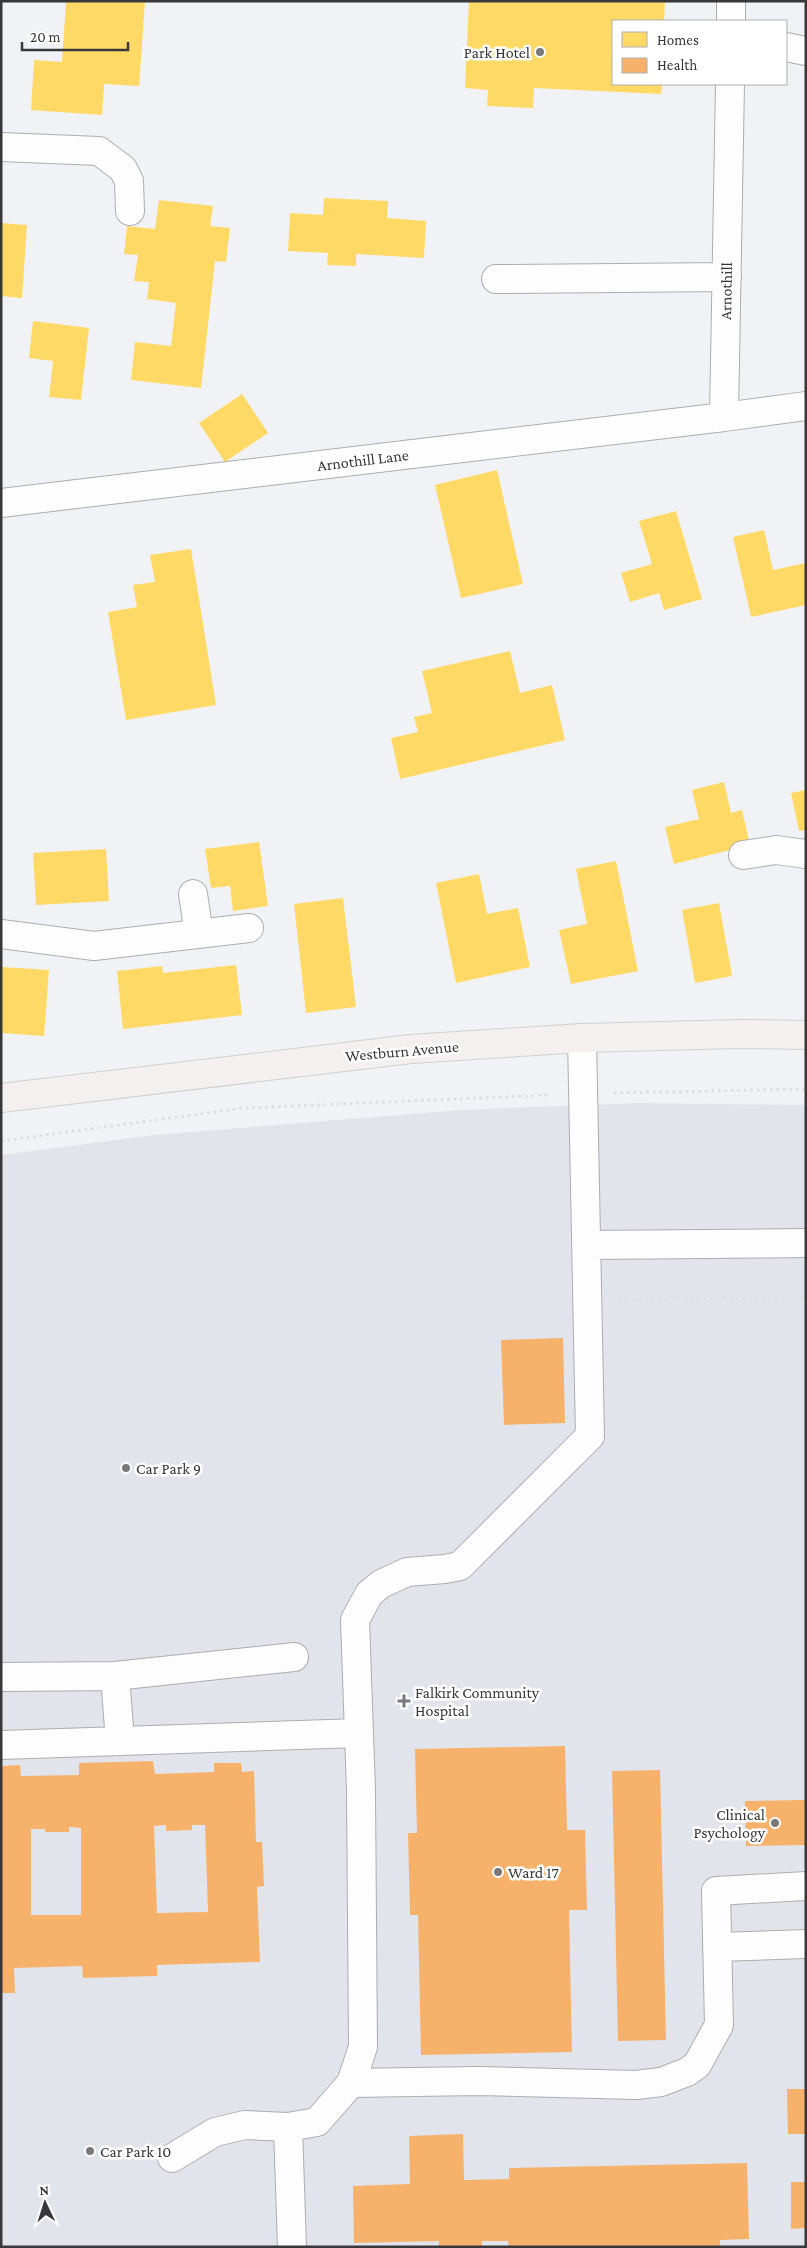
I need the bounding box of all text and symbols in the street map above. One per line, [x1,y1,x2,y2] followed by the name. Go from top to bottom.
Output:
[22,20,129,52] scale bar
[612,20,787,85] legend
[30,29,61,45] text: 20 m
[657,32,699,48] text: Homes
[464,44,530,61] place label: Park Hotel
[534,46,546,58] marker: Park Hotel
[657,57,697,73] text: Health
[717,262,735,320] street label: Arnothill
[316,446,410,474] street label: Arnothill Lane
[345,1038,459,1064] street label: Westburn Avenue
[136,1460,201,1477] place label: Car Park 9
[120,1462,132,1474] marker: Car Park 9
[415,1684,540,1720] place label: Falkirk Community Hospital
[397,1694,411,1708] marker: Falkirk Community Hospital
[693,1806,766,1842] place label: Clinical Psychology
[769,1817,781,1829] marker: Clinical Psychology
[508,1864,559,1881] place label: Ward 17
[492,1866,504,1878] marker: Ward 17
[100,2143,171,2160] place label: Car Park 10
[84,2145,96,2157] marker: Car Park 10
[20,2178,70,2228] north arrow
[39,2182,50,2198] text: N

